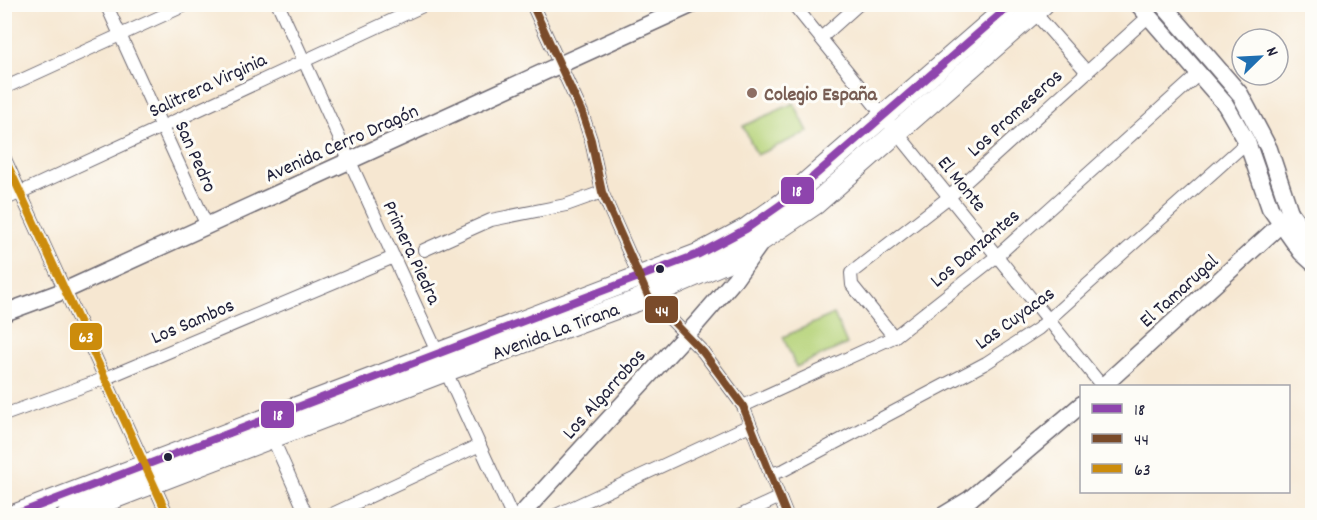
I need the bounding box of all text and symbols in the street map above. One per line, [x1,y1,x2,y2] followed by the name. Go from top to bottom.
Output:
[1230,27,1290,87] north arrow
[1259,44,1284,60] text: N
[145,47,272,126] street label: Salitrera Virginia
[962,64,1070,165] street label: Los Promeseros
[764,82,878,110] place label: Colegio España
[745,86,759,100] marker: Colegio España
[261,98,423,191] street label: Avenida Cerro Dragón
[166,117,222,198] street label: San Pedro
[930,151,992,219] street label: El Monte
[780,176,815,205] line badge: 18
[792,181,803,204] text: 18
[374,197,447,310] street label: Primera Piedra
[925,203,1027,295] street label: Los Danzantes
[1134,249,1226,335] street label: El Tamarugal
[654,263,666,275] unlabelled marker
[970,281,1061,358] street label: Las Cuyacas
[147,293,239,353] street label: Los Sambos
[644,295,679,324] line badge: 44
[488,297,624,369] street label: Avenida La Tirana
[655,301,669,324] text: 44
[69,322,103,351] line badge: 63
[79,327,93,350] text: 63
[557,343,654,447] street label: Los Algarrobos
[1080,385,1290,493] legend
[1134,399,1145,424] text: 18
[260,400,295,429] line badge: 18
[273,405,284,428] text: 18
[1134,429,1149,454] text: 44
[162,451,174,463] unlabelled marker
[1134,459,1151,484] text: 63

